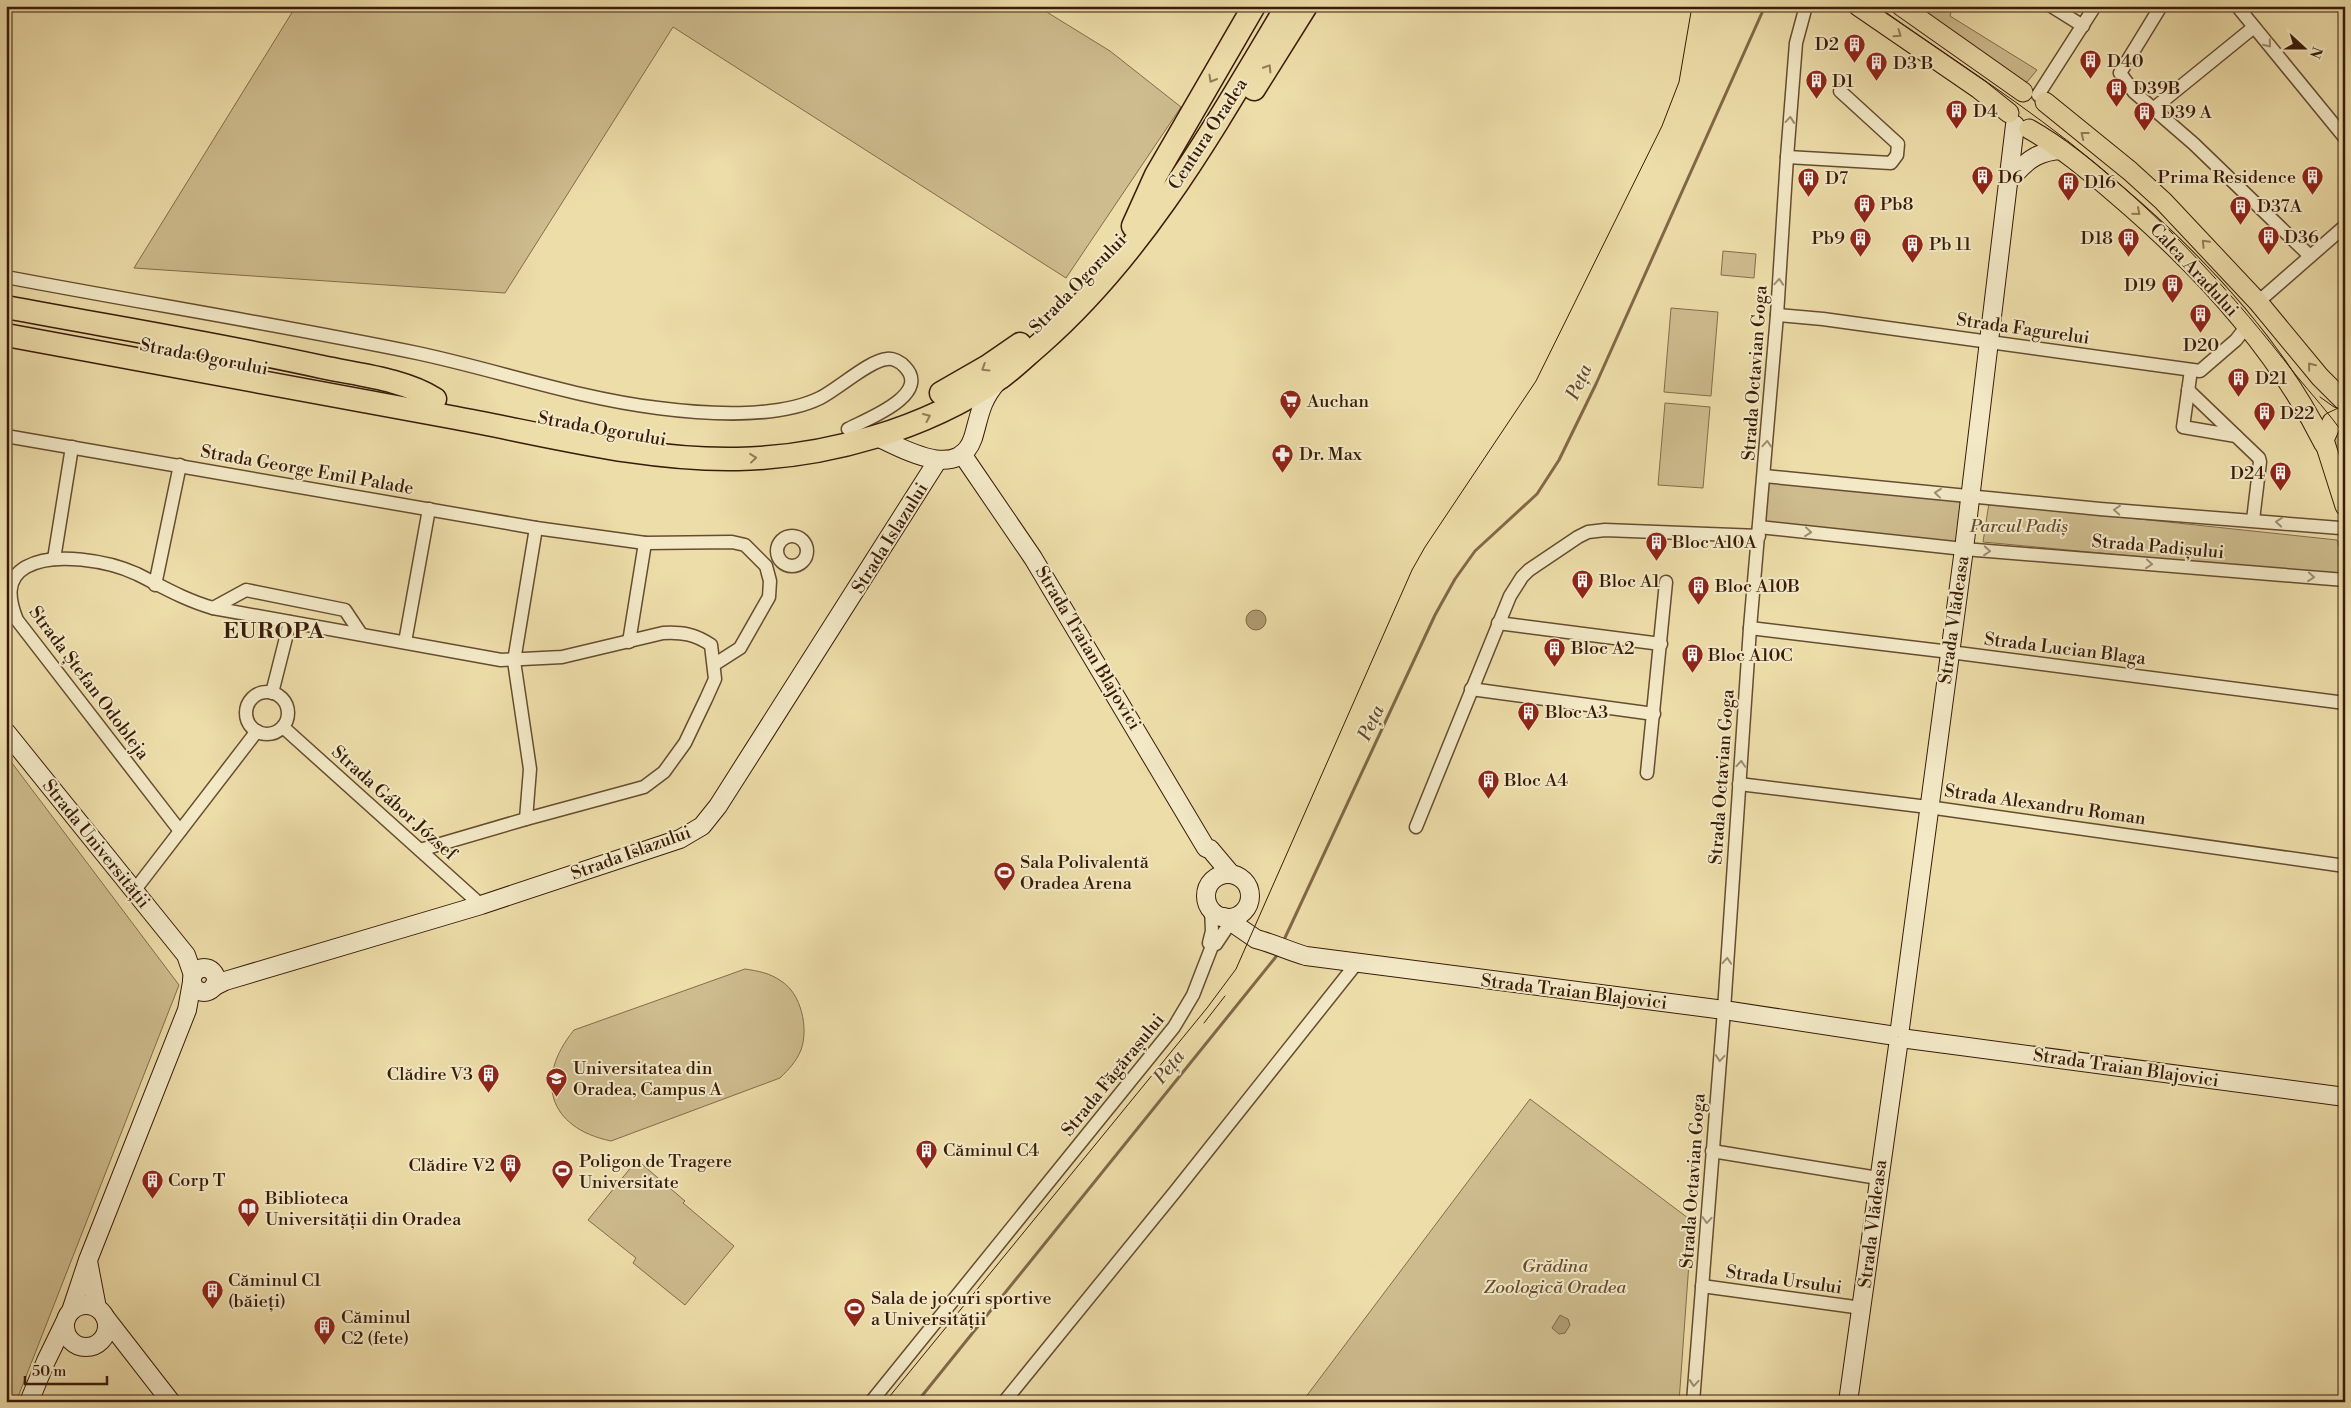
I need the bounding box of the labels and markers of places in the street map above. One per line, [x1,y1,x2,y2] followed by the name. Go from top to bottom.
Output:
[1843,32,1867,63] building icon: D2
[1815,33,1839,56] place label: D2
[2079,49,2103,80] building icon: D40
[2107,50,2144,73] place label: D40
[1865,51,1889,82] building icon: D3 B
[1893,52,1933,75] place label: D3 B
[1804,69,1828,100] building icon: D1
[1832,70,1854,93] place label: D1
[2105,76,2129,107] building icon: D39B
[2133,77,2180,100] place label: D39B
[1945,99,1969,130] building icon: D4
[1973,100,1998,123] place label: D4
[2133,100,2157,131] building icon: D39 A
[2161,101,2213,124] place label: D39 A
[1970,165,1994,196] building icon: D6
[2300,165,2324,196] building icon: Prima Residence
[1797,166,1821,197] building icon: D7
[1998,166,2023,189] place label: D6
[2158,166,2296,189] place label: Prima Residence
[1825,167,1848,190] place label: D7
[2056,170,2080,201] building icon: D16
[2084,171,2116,194] place label: D16
[1852,192,1876,223] building icon: Pb8
[1880,193,1914,216] place label: Pb8
[2229,194,2253,225] building icon: D37A
[2257,195,2303,218] place label: D37A
[2256,225,2280,256] building icon: D36
[1849,226,1873,257] building icon: Pb9
[2117,226,2141,257] building icon: D18
[2284,226,2319,249] place label: D36
[1812,227,1845,250] place label: Pb9
[2081,227,2113,250] place label: D18
[1901,232,1925,263] building icon: Pb 11
[1929,233,1972,256] place label: Pb 11
[2160,273,2184,304] building icon: D19
[2124,274,2156,297] place label: D19
[2189,303,2213,334] building icon: D20
[2183,334,2219,357] place label: D20
[2227,366,2251,397] building icon: D21
[2255,367,2287,390] place label: D21
[1279,389,1303,420] supermarket icon: Auchan
[1306,390,1369,413] place label: Auchan
[2252,401,2276,432] building icon: D22
[2280,402,2315,425] place label: D22
[1271,442,1295,473] pharmacy icon: Dr. Max
[1299,443,1363,466] place label: Dr. Max
[2269,461,2293,492] building icon: D24
[2230,462,2265,485] place label: D24
[1644,530,1668,561] building icon: Bloc A10A
[1671,531,1757,554] place label: Bloc A10A
[1571,569,1595,600] building icon: Bloc A1
[1598,570,1660,593] place label: Bloc A1
[1687,574,1711,605] building icon: Bloc A10B
[1714,575,1800,598] place label: Bloc A10B
[1543,636,1567,667] building icon: Bloc A2
[1570,637,1635,660] place label: Bloc A2
[1680,643,1704,674] building icon: Bloc A10C
[1707,644,1793,667] place label: Bloc A10C
[1517,700,1541,731] building icon: Bloc A3
[1544,701,1608,724] place label: Bloc A3
[1476,768,1500,799] building icon: Bloc A4
[1503,769,1568,792] place label: Bloc A4
[1020,851,1150,895] place label: Sala Polivalentă Oradea Arena
[992,860,1016,891] sports icon: Sala Polivalentă Oradea Arena
[573,1057,723,1101] place label: Universitatea din Oradea, Campus A
[477,1062,501,1093] building icon: Clădire V3
[387,1063,473,1086] place label: Clădire V3
[545,1066,569,1097] school or university icon: Universitatea din Oradea, Campus A
[915,1138,939,1169] building icon: Căminul C4
[943,1139,1040,1162] place label: Căminul C4
[579,1150,732,1194] place label: Poligon de Tragere Universitate
[499,1153,523,1184] building icon: Clădire V2
[408,1154,495,1177] place label: Clădire V2
[551,1159,575,1190] sports icon: Poligon de Tragere Universitate
[140,1168,164,1199] building icon: Corp T
[168,1169,226,1192] place label: Corp T
[264,1187,462,1231] place label: Biblioteca Universității din Oradea
[237,1196,261,1227] library icon: Biblioteca Universității din Oradea
[228,1269,322,1313] place label: Căminul C1 (băieți)
[200,1278,224,1309] building icon: Căminul C1 (băieți)
[871,1287,1052,1331] place label: Sala de jocuri sportive a Universității
[843,1296,867,1327] sports icon: Sala de jocuri sportive a Universității
[341,1306,411,1350] place label: Căminul C2 (fete)
[313,1315,337,1346] building icon: Căminul C2 (fete)

